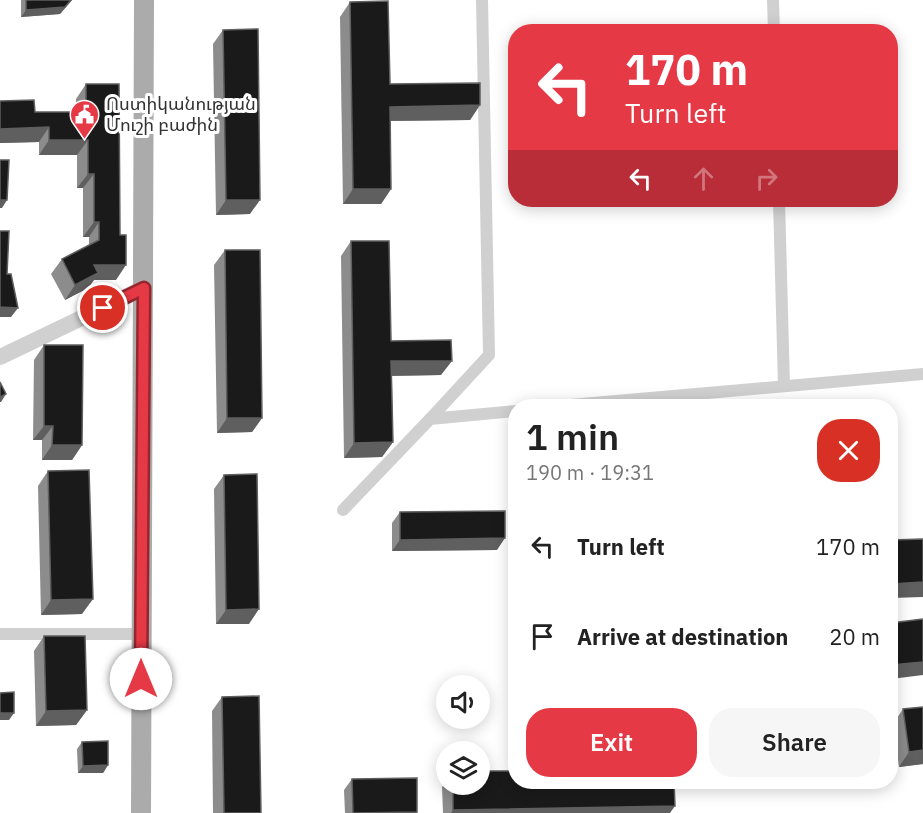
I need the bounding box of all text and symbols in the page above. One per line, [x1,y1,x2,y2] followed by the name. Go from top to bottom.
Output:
[625,42,748,97] text: 170 m
[526,48,604,126] icon: left
[106,92,256,136] place label: Ոստիկանության Մուշի բաժին
[625,95,726,130] text: Turn left
[69,98,101,140] public building icon: Ոստիկանության Մուշի բաժին
[624,162,657,195] icon: left
[687,162,720,195] icon: ahead
[750,162,783,195] icon: right
[77,282,128,333] pin
[86,291,119,324] icon: arrive
[526,413,619,460] text: 1 min
[817,419,880,482] button: close
[526,459,654,486] text: 190 m · 19:31
[526,530,559,563] icon: left
[577,532,665,561] text: Turn left
[816,532,880,561] text: 170 m
[526,620,559,653] icon: arrive
[577,622,788,651] text: Arrive at destination
[829,622,880,651] text: 20 m
[109,647,173,711] position arrow
[436,675,490,795] map controls
[436,675,490,729] button: sound
[526,708,697,777] button: Exit
[709,708,880,777] button: Share
[436,741,490,795] button: layers

